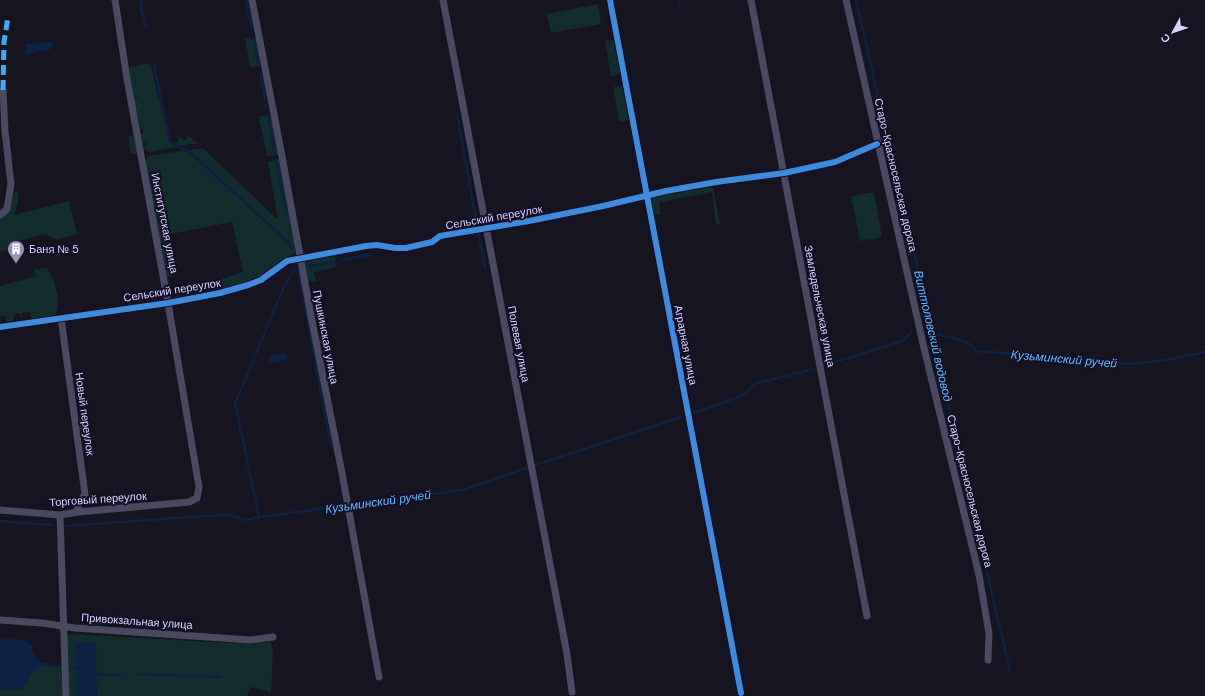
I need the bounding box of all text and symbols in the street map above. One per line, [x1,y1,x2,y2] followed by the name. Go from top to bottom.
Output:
[1153,12,1193,52] north arrow
[1157,31,1173,46] text: С
[872,97,921,254] street label: Старо-Красносельская дорога
[148,172,182,275] street label: Институтская улица
[444,202,544,232] street label: Сельский переулок
[6,239,26,264] building icon: Баня № 5
[29,242,79,256] place label: Баня № 5
[801,244,839,369] street label: Земледельческая улица
[910,269,956,403] water label: Виттоловский водовод
[122,275,222,305] street label: Сельский переулок
[310,289,342,386] street label: Пушкинская улица
[671,304,701,387] street label: Аграрная улица
[505,305,533,384] street label: Полевая улица
[1010,346,1118,372] water label: Кузьминский ручей
[72,372,98,457] street label: Новый переулок
[944,413,996,570] street label: Старо-Красносельская дорога
[324,487,432,517] water label: Кузьминский ручей
[49,489,147,509] street label: Торговый переулок
[81,610,194,632] street label: Привокзальная улица

